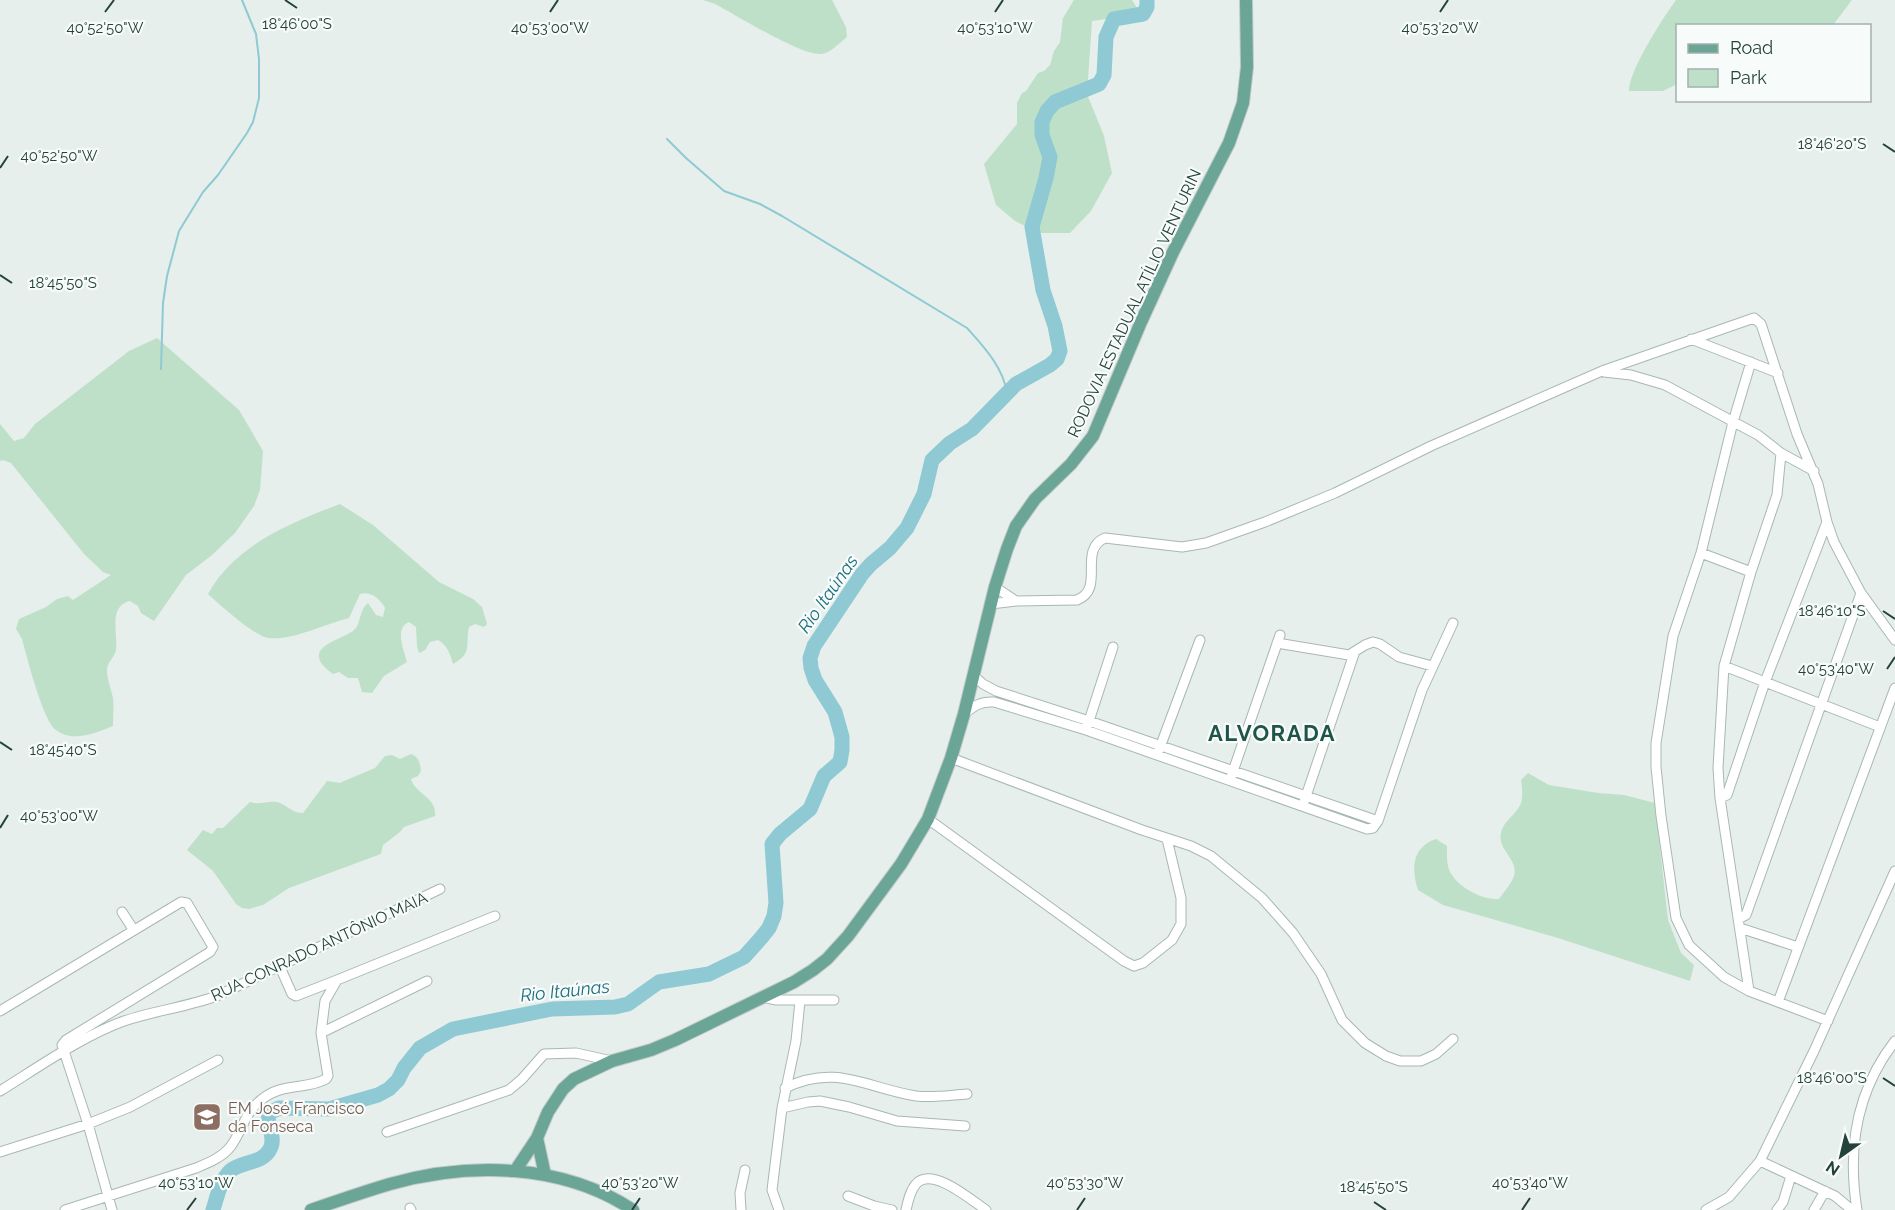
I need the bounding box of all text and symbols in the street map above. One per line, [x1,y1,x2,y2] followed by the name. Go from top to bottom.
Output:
[262,15,332,33] text: 18°46'00"S
[67,19,144,37] text: 40°52'50"W
[511,19,589,37] text: 40°53'00"W
[957,19,1033,37] text: 40°53'10"W
[1402,19,1479,37] text: 40°53'20"W
[1676,24,1871,102] legend
[1730,37,1773,58] text: Road
[1730,67,1767,88] text: Park
[1798,135,1866,153] text: 18°46'20"S
[21,147,98,165] text: 40°52'50"W
[1063,166,1205,440] street label: RODOVIA ESTADUAL ATÍLIO VENTURIN
[29,274,97,292] text: 18°45'50"S
[793,550,862,637] water label: Rio Itaúnas
[1798,602,1866,620] text: 18°46'10"S
[1798,660,1874,678] text: 40°53'40"W
[1208,720,1336,746] district label: ALVORADA
[30,741,97,759] text: 18°45'40"S
[20,807,98,825] text: 40°53'00"W
[208,887,431,1005] street label: RUA CONRADO ANTÔNIO MAIA
[519,975,611,1006] water label: Rio Itaúnas
[1797,1069,1867,1087] text: 18°46'00"S
[228,1099,364,1136] place label: EM José Francisco da Fonseca
[191,1101,223,1133] school or university icon: EM José Francisco da Fonseca
[1811,1126,1871,1186] north arrow
[1823,1157,1843,1179] text: N
[158,1174,234,1192] text: 40°53'10"W
[602,1174,679,1192] text: 40°53'20"W
[1047,1174,1124,1192] text: 40°53'30"W
[1492,1174,1568,1192] text: 40°53'40"W
[1340,1178,1408,1196] text: 18°45'50"S

